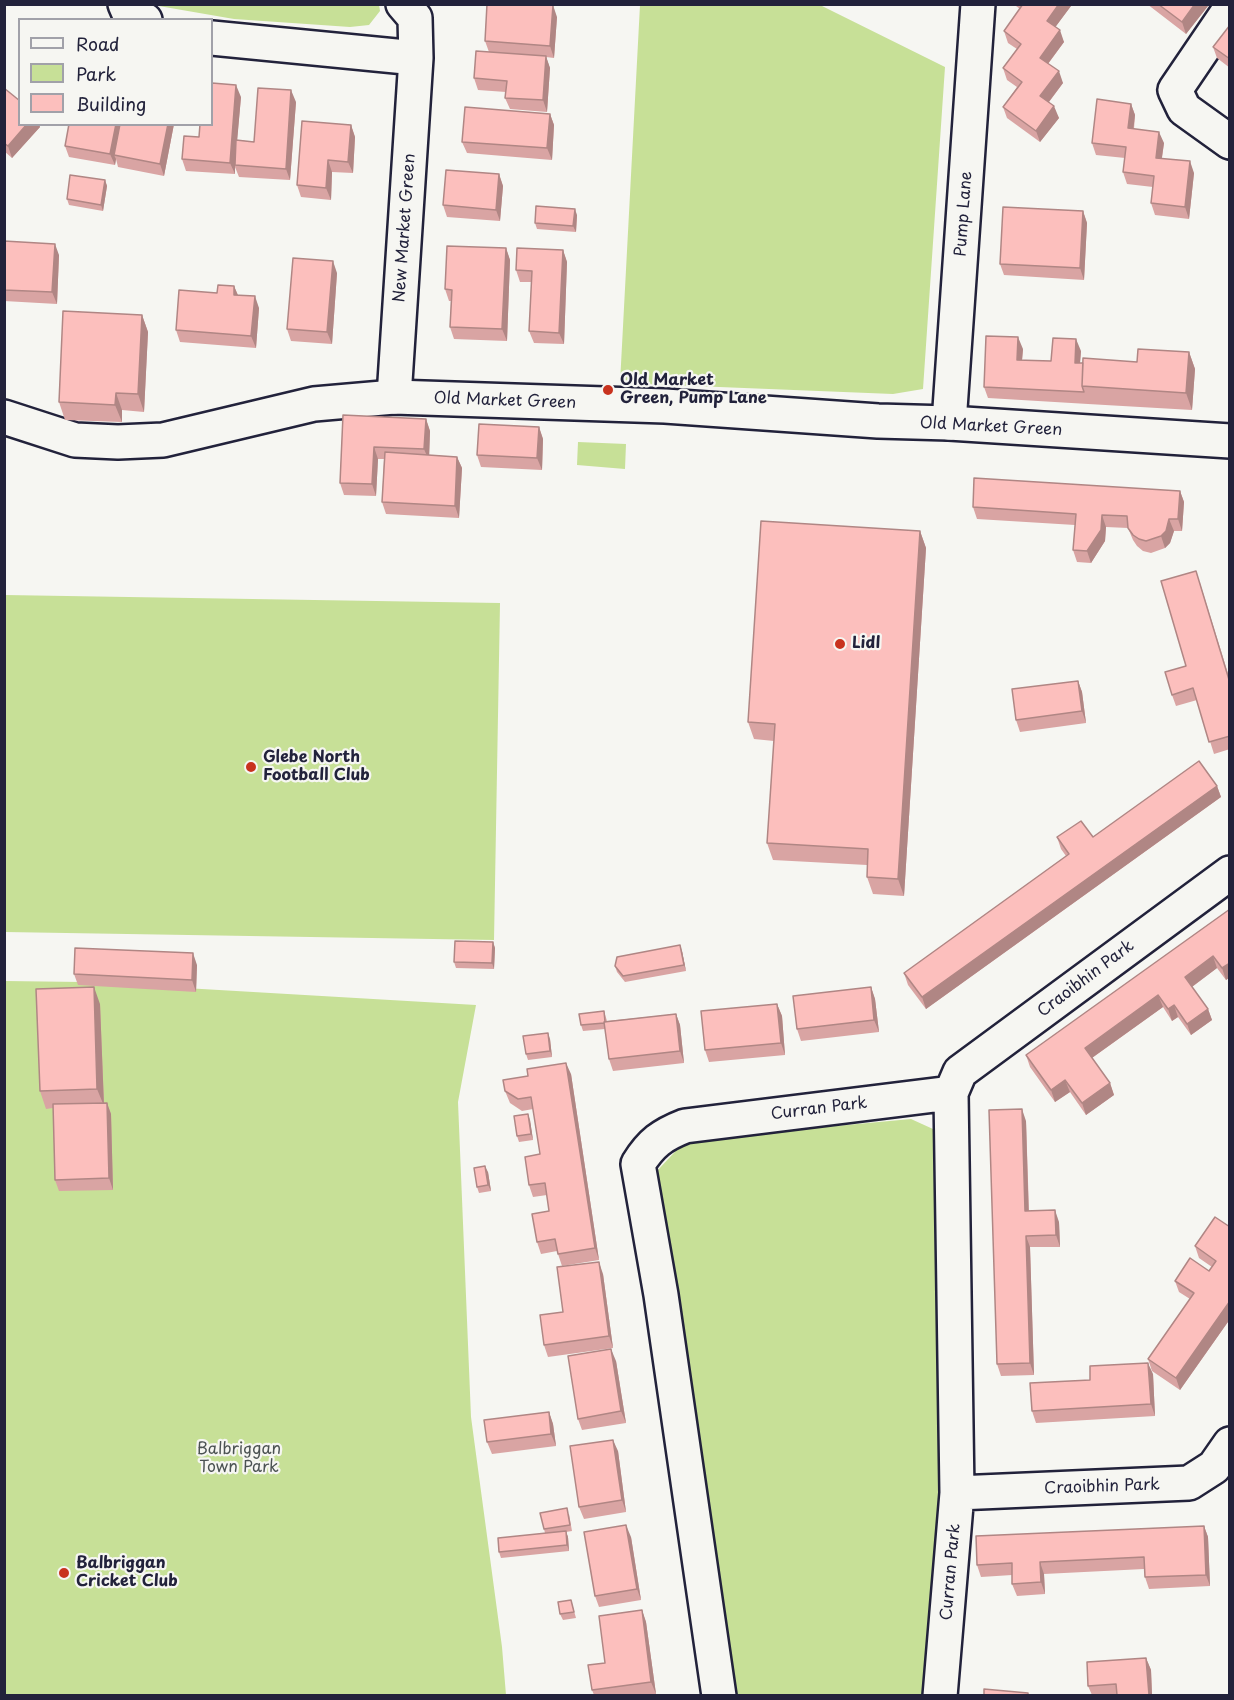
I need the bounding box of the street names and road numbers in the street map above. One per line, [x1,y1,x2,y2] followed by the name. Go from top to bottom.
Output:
[390,153,420,303] street label: New Market Green
[951,171,977,257] street label: Pump Lane
[433,389,577,413] street label: Old Market Green
[919,414,1063,440] street label: Old Market Green
[1034,937,1138,1021] street label: Craoibhin Park
[770,1094,868,1124] street label: Curran Park
[1044,1475,1160,1499] street label: Craoibhin Park
[937,1523,965,1621] street label: Curran Park

